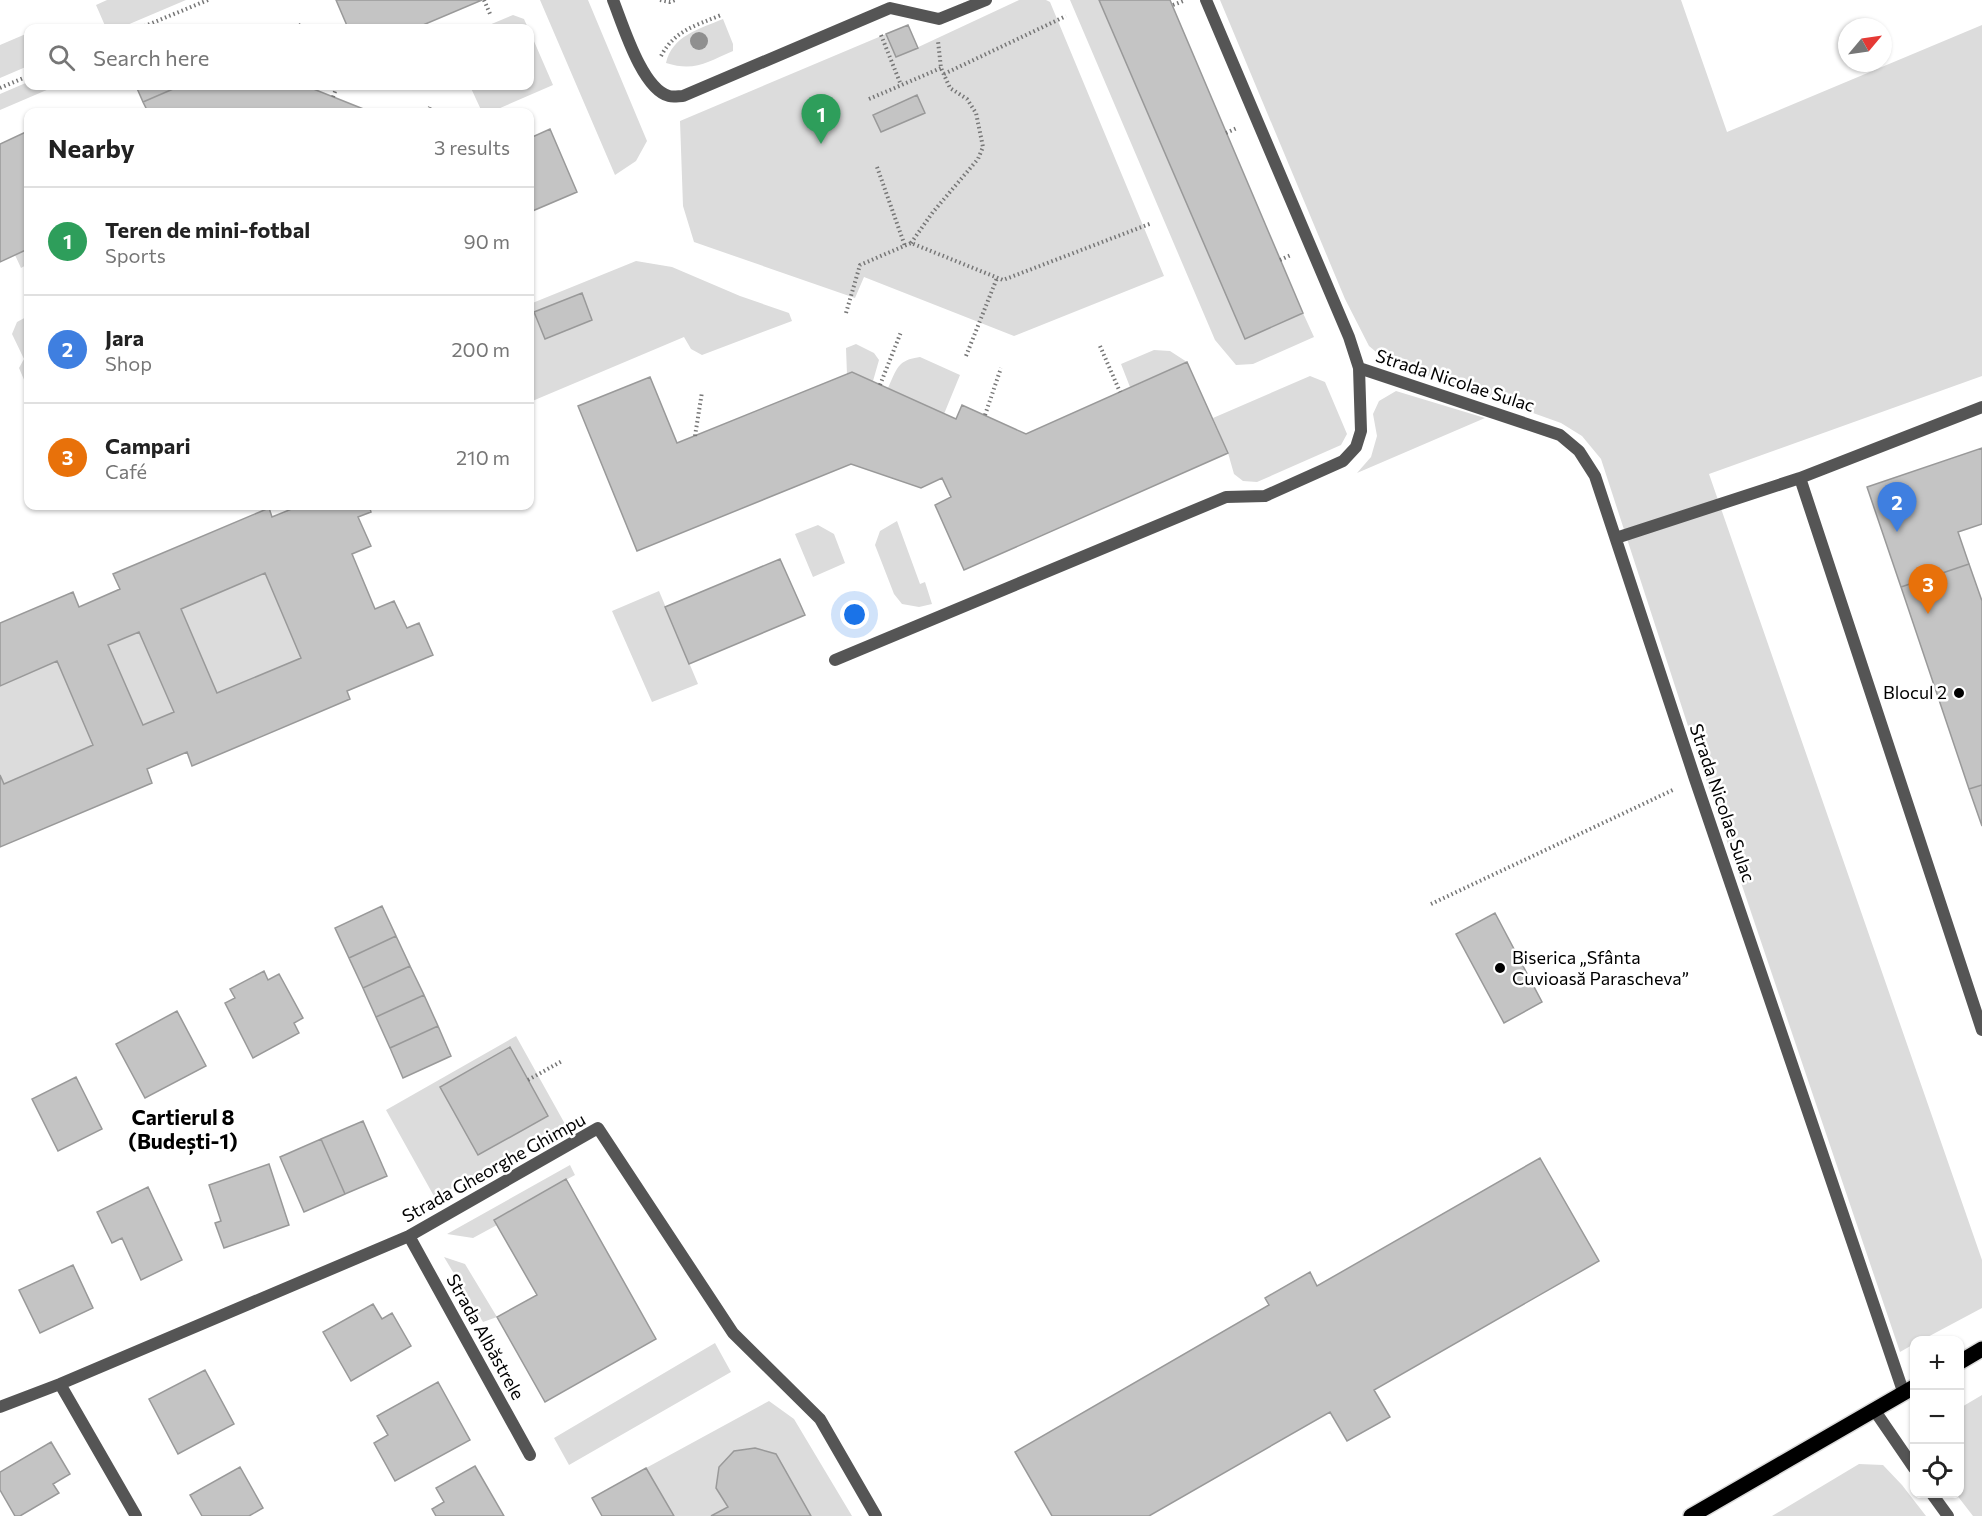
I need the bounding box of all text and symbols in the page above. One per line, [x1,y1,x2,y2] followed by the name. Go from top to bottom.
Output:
[1838,18,1892,72] north arrow
[24,24,534,90] search box
[45,41,78,74] icon: search
[93,44,209,71] text: Search here
[802,94,840,144] pin: 1
[48,132,135,163] text: Nearby
[434,135,510,159] text: 3 results
[105,216,310,243] text: Teren de mini-fotbal
[63,229,72,253] text: 1
[464,229,510,253] text: 90 m
[105,243,166,267] text: Sports
[105,324,144,351] text: Jara
[62,337,73,361] text: 2
[452,337,510,361] text: 200 m
[1373,344,1538,416] street label: Strada Nicolae Sulac
[105,351,152,375] text: Shop
[105,432,191,459] text: Campari
[62,445,73,469] text: 3
[456,445,510,469] text: 210 m
[105,459,147,483] text: Café
[1878,482,1916,532] pin: 2
[1908,564,1948,614] pin: 3
[840,600,869,629] your location
[1883,681,1947,703] place label: Blocul 2
[1952,686,1966,700] marker: Blocul 2
[1686,721,1760,885] street label: Strada Nicolae Sulac
[1512,946,1689,989] place label: Biserica „Sfânta Cuvioasă Parascheva”
[1493,961,1507,975] marker: Biserica „Sfânta Cuvioasă Parascheva”
[128,1104,238,1155] district label: Cartierul 8 (Budești-1)
[398,1108,589,1227] street label: Strada Gheorghe Ghimpu
[442,1270,530,1403] street label: Strada Albăstrele
[1910,1336,1964,1498] map controls
[1910,1336,1964,1390] button: +
[1910,1390,1964,1444] button: −
[1910,1444,1964,1498] button: locate

